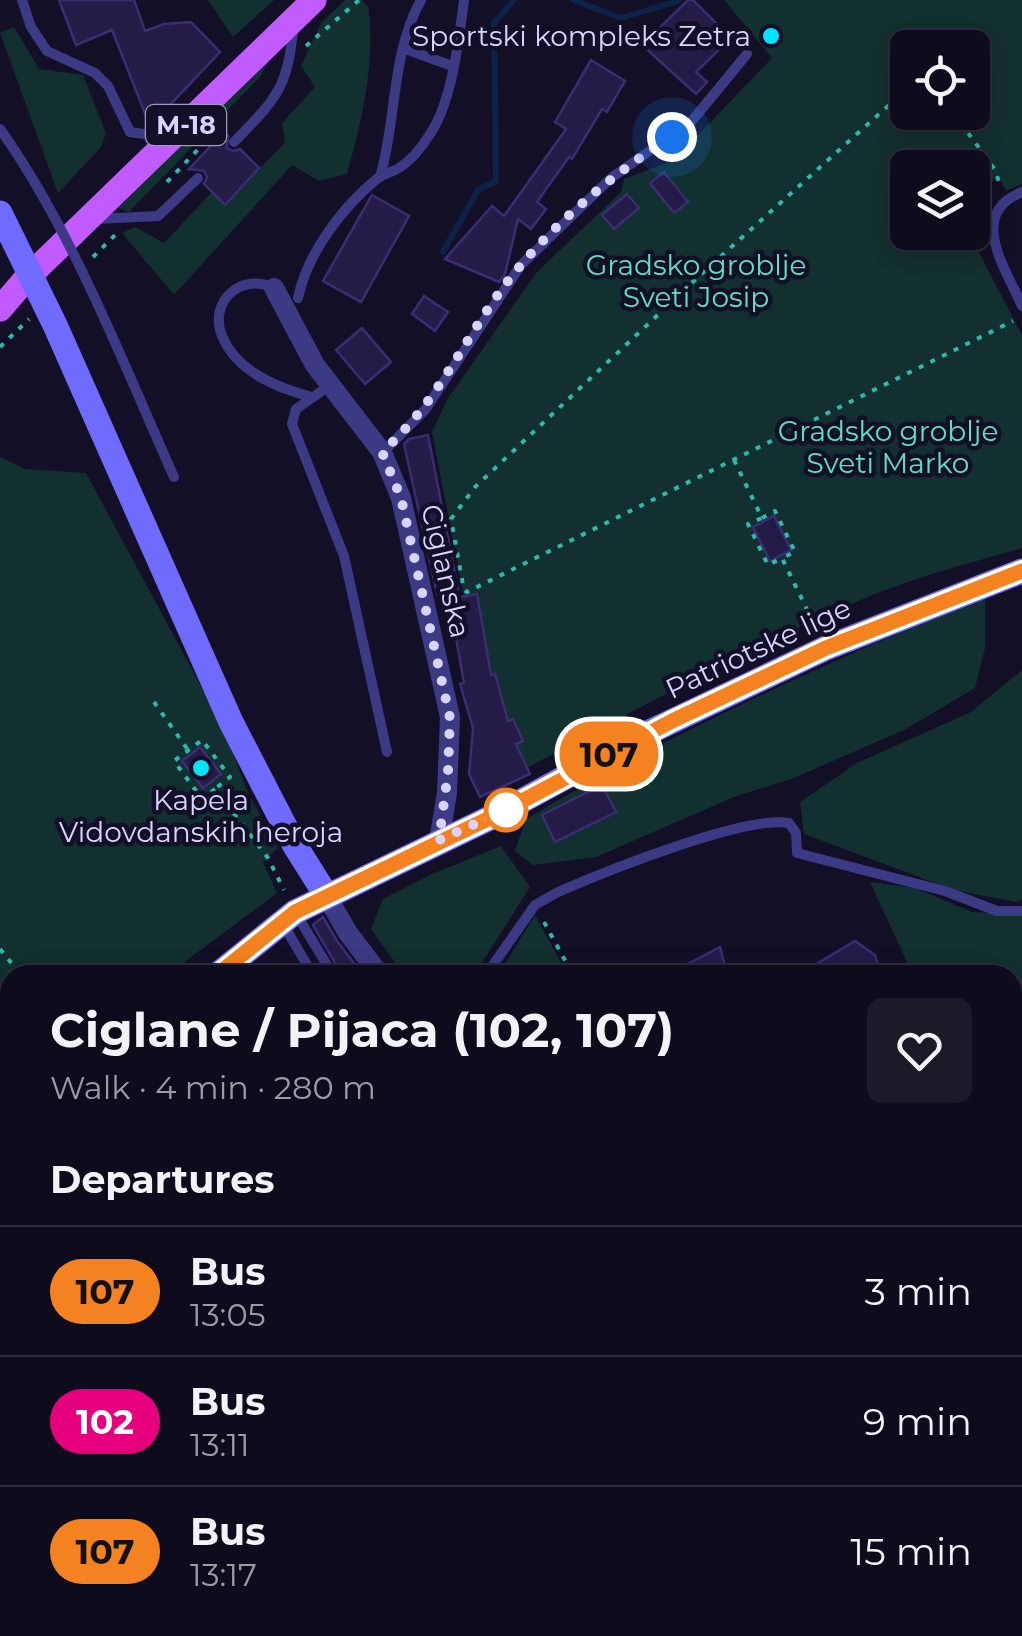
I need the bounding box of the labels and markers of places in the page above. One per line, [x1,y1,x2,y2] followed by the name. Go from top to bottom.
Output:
[412,19,751,53] place label: Sportski kompleks Zetra
[760,25,782,47] marker: Sportski kompleks Zetra
[190,757,212,779] marker: Kapela Vidovdanskih heroja
[59,783,343,849] place label: Kapela Vidovdanskih heroja
[485,789,527,831] unlabelled marker

